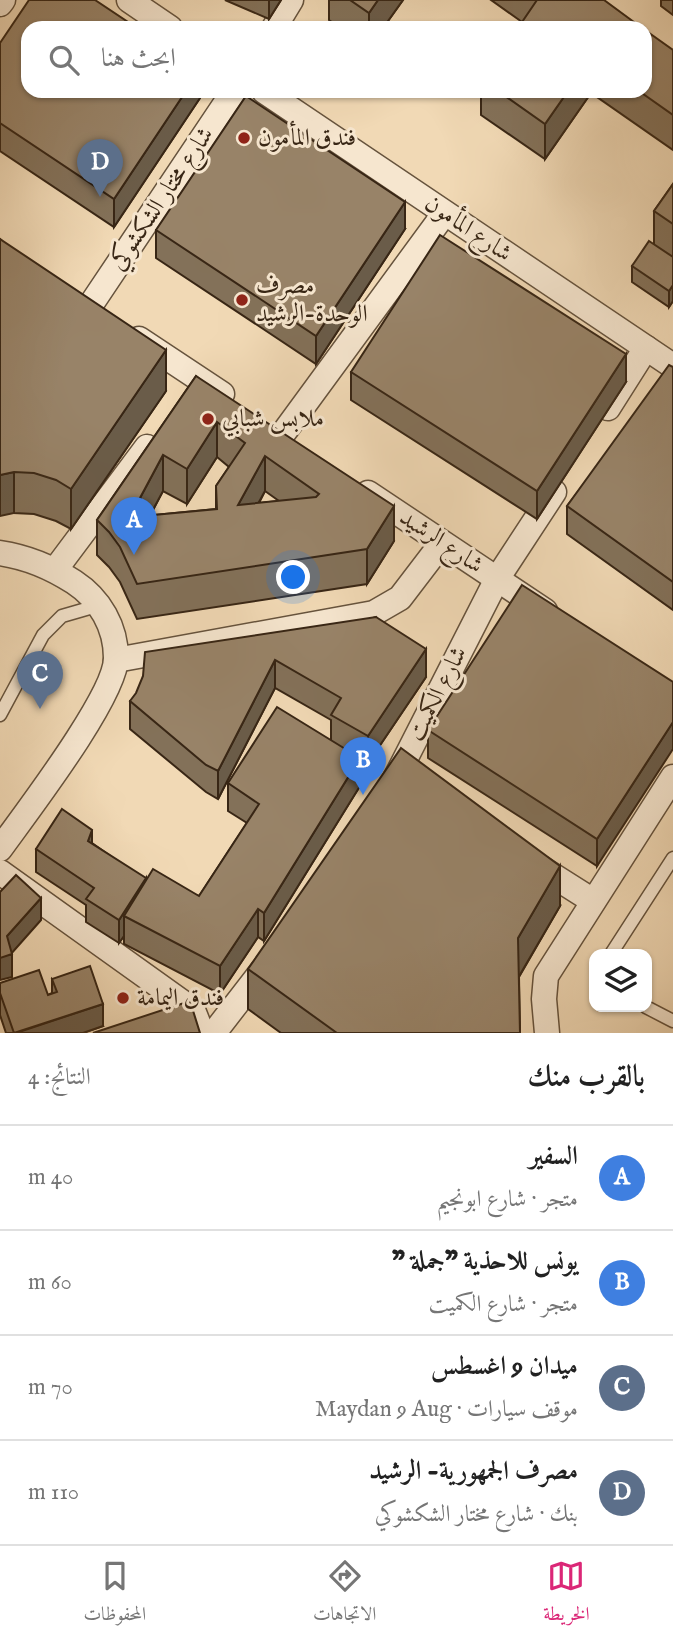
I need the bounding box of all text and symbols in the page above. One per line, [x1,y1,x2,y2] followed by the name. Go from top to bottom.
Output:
[21,21,652,98] search box
[45,41,83,79] icon: search
[101,42,176,75] text: ابحث هنا
[258,120,356,154] place label: فندق المأمون
[102,121,224,278] street label: شارع مختار الشكشوكي
[236,130,252,146] marker: فندق المأمون
[77,139,123,197] pin: D
[417,186,519,272] street label: شارع المأمون
[256,271,368,330] place label: مصرف الوحدة-الرشيد
[234,292,250,308] marker: مصرف الوحدة-الرشيد
[222,404,324,437] place label: ملابس شبابي
[200,411,216,427] marker: ملابس شبابي
[111,497,157,555] pin: A
[391,503,489,584] street label: شارع الرشيد
[276,560,310,594] your location
[401,641,478,748] street label: شارع الكميت
[17,651,63,709] pin: C
[340,737,386,795] pin: B
[589,949,652,1012] map controls
[589,949,652,1012] button: layers
[137,983,224,1014] place label: فندق اليمامة
[115,990,131,1006] marker: فندق اليمامة
[528,1059,645,1097] text: بالقرب منك
[28,1063,91,1092] text: النتائج: 4
[529,1140,578,1173] text: السفير
[28,1163,73,1192] text: 40 m
[614,1163,630,1192] text: A
[437,1185,578,1214] text: متجر · شارع ابونجيم
[392,1245,578,1278] text: يونس للاحذية "جملة "
[28,1268,72,1297] text: 60 m
[614,1268,630,1297] text: B
[429,1290,578,1319] text: متجر · شارع الكميت
[431,1350,578,1383] text: ميدان 9 اغسطس
[28,1373,73,1402] text: 70 m
[614,1373,630,1402] text: C
[315,1395,578,1424] text: موقف سيارات · Maydan 9 Aug
[369,1455,578,1488] text: مصرف الجمهورية- الرشيد
[28,1478,79,1507] text: 110 m
[613,1478,631,1507] text: D
[375,1500,578,1529] text: بنك · شارع مختار الشكشوكي
[83,1557,146,1632] tab: المحفوظات
[313,1557,376,1632] tab: الاتجاهات
[543,1557,590,1632] tab: الخريطة

